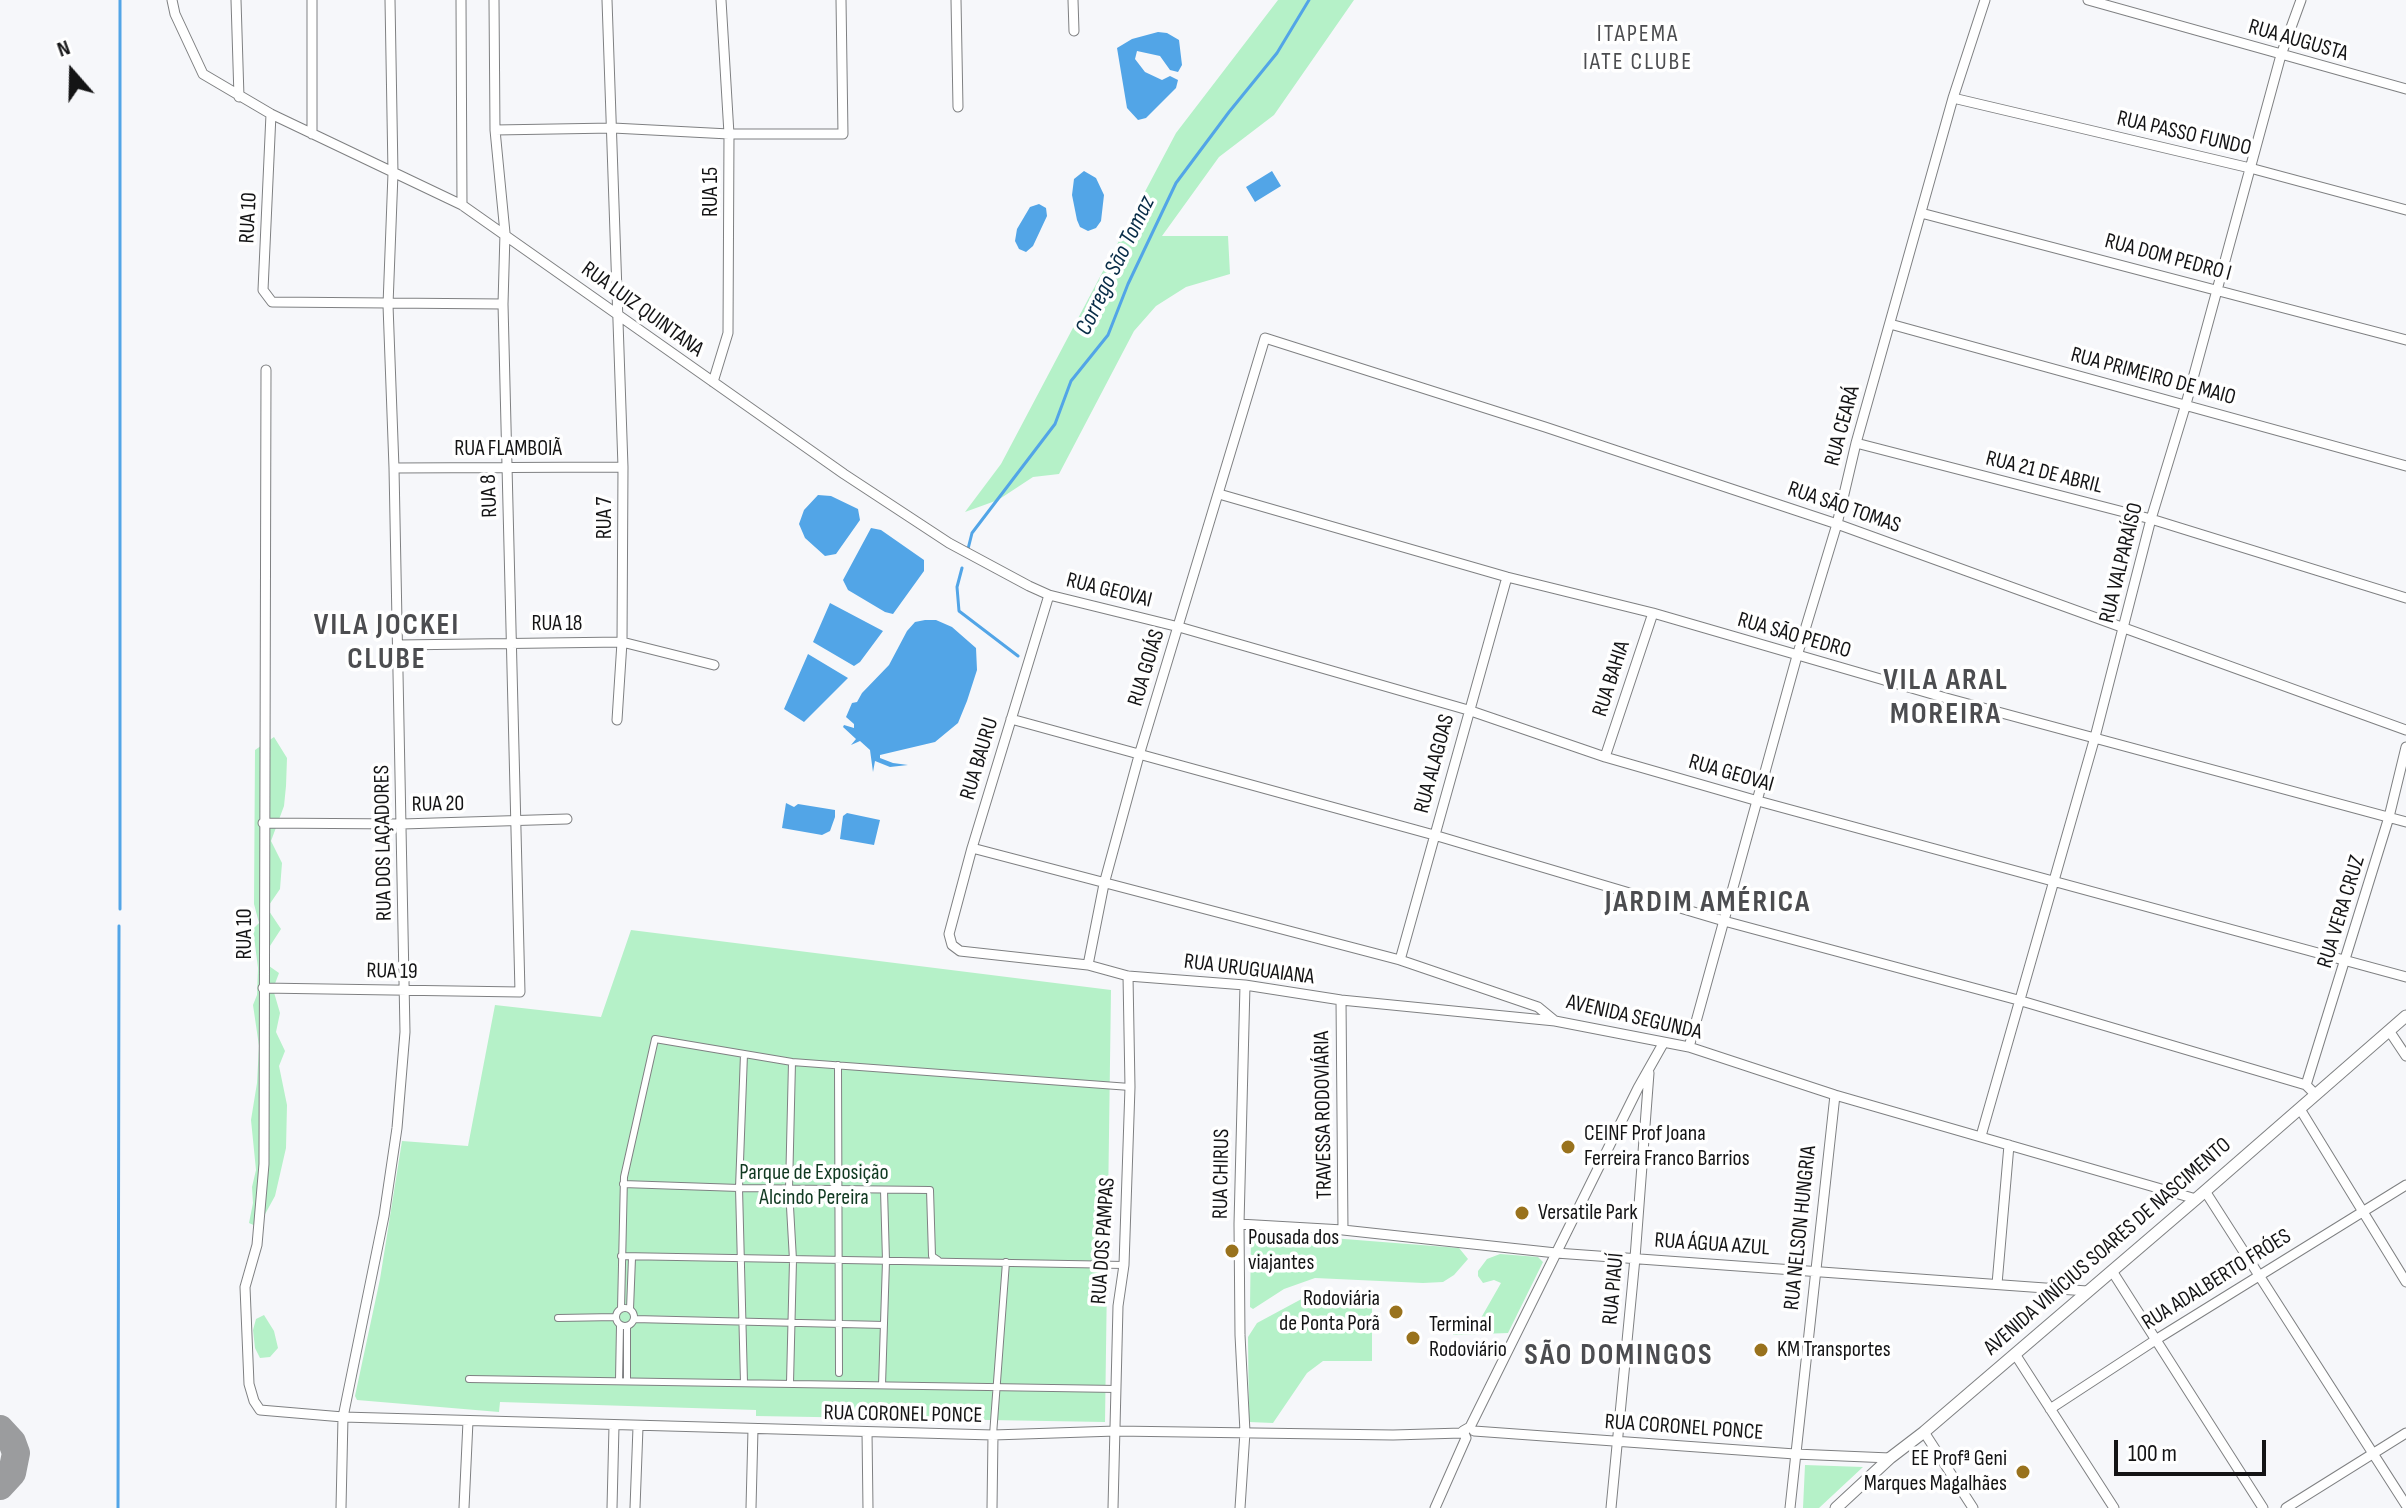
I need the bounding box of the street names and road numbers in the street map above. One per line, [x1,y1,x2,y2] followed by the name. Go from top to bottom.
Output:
[2245,14,2351,68] street label: RUA AUGUSTA
[2114,106,2254,162] street label: RUA PASSO FUNDO
[698,167,724,217] street label: RUA 15
[234,192,264,244] street label: RUA 10
[2102,228,2234,288] street label: RUA DOM PEDRO I
[576,257,708,363] street label: RUA LUIZ QUINTANA
[2068,342,2238,412] street label: RUA PRIMEIRO DE MAIO
[1820,383,1866,469] street label: RUA CEARÁ
[454,436,562,462] street label: RUA FLAMBOIÃ
[1983,446,2105,500] street label: RUA 21 DE ABRIL
[476,474,504,518] street label: RUA 8
[1784,476,1904,540] street label: RUA SÃO TOMAS
[592,497,618,539] street label: RUA 7
[2094,500,2150,626] street label: RUA VALPARAÍSO
[1063,568,1155,614] street label: RUA GEOVAI
[1734,607,1854,665] street label: RUA SÃO PEDRO
[531,611,583,637] street label: RUA 18
[1123,626,1171,710] street label: RUA GOIÁS
[1587,638,1637,720] street label: RUA BAHIA
[1409,712,1461,816] street label: RUA ALAGOAS
[955,715,1005,803] street label: RUA BAURU
[1685,749,1777,799] street label: RUA GEOVAI
[369,765,399,921] street label: RUA DOS LAÇADORES
[411,791,465,819] street label: RUA 20
[2312,853,2372,971] street label: RUA VERA CRUZ
[232,908,258,960] street label: RUA 10
[1182,949,1316,991] street label: RUA URUGUAIANA
[366,958,418,986] street label: RUA 19
[1564,990,1704,1046] street label: AVENIDA SEGUNDA
[1309,1031,1339,1199] street label: TRAVESSA RODOVIÁRIA
[1208,1129,1236,1219] street label: RUA CHIRUS
[1979,1132,2237,1362] street label: AVENIDA VINÍCIUS SOARES DE NASCIMENTO
[1779,1144,1823,1312] street label: RUA NELSON HUNGRIA
[1086,1177,1122,1305] street label: RUA DOS PAMPAS
[2138,1224,2296,1336] street label: RUA ADALBERTO FRÓES
[1653,1228,1771,1262] street label: RUA ÁGUA AZUL
[1598,1252,1630,1326] street label: RUA PIAUÍ
[823,1400,983,1430] street label: RUA CORONEL PONCE
[1604,1409,1764,1447] street label: RUA CORONEL PONCE

